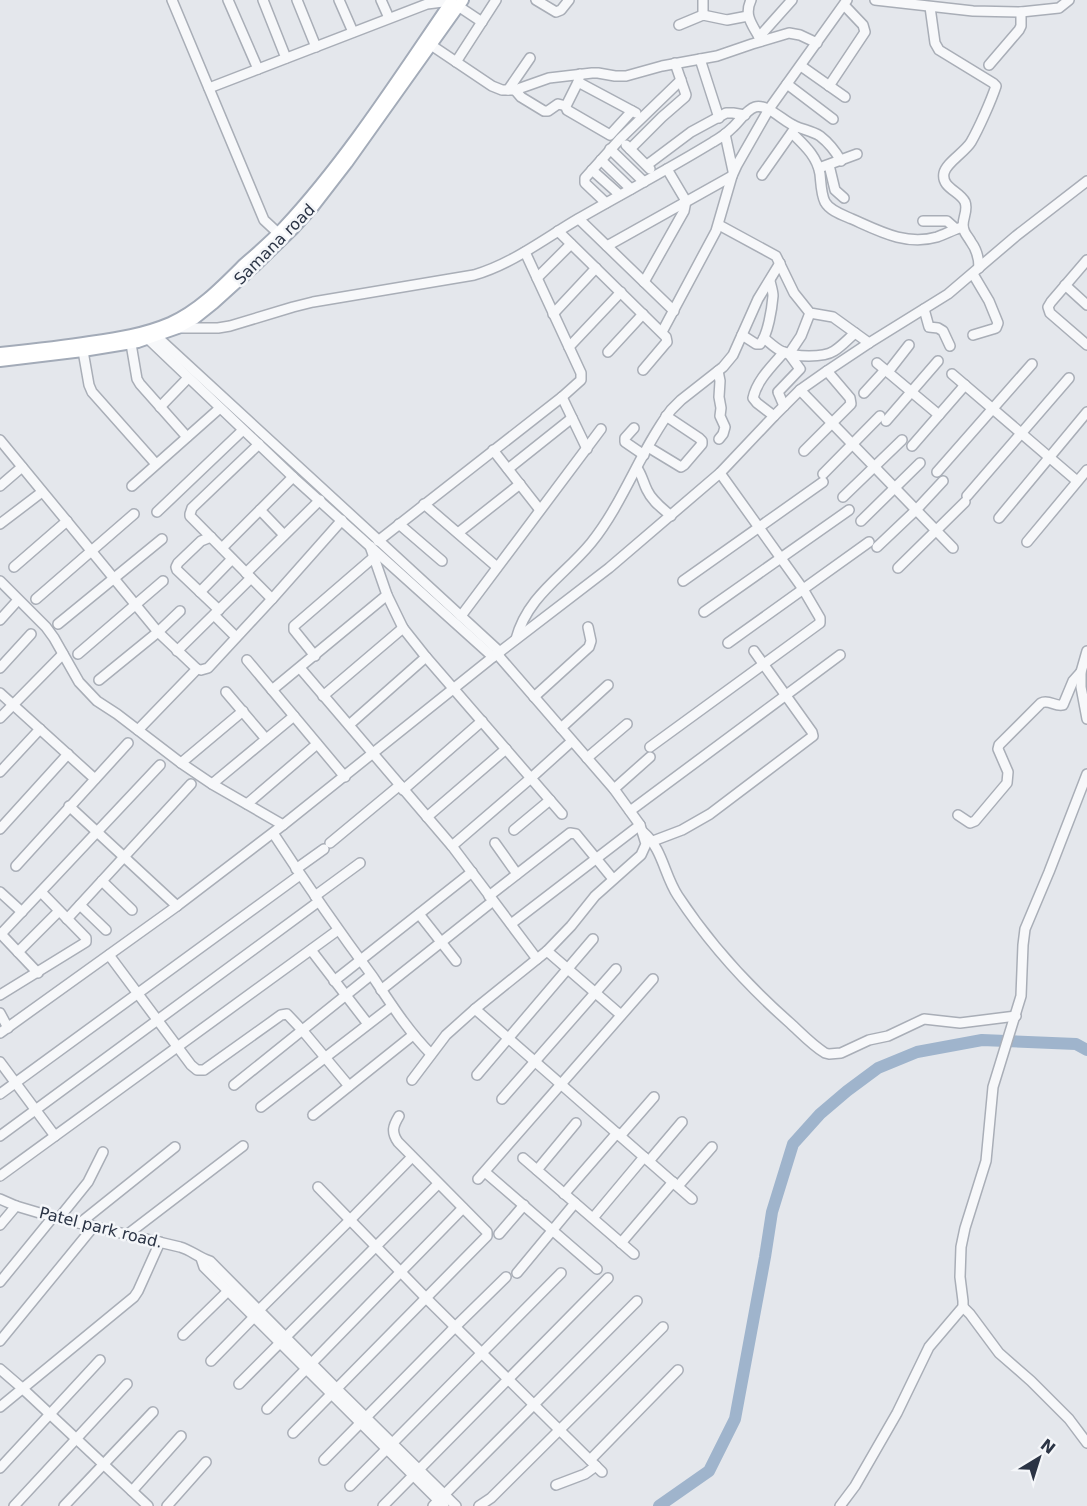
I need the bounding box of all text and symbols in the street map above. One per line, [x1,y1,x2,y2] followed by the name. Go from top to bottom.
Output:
[230,200,319,289] street label: Samana road
[37,1203,164,1252] street label: Patel park road.
[1009,1428,1069,1488] north arrow
[1037,1435,1059,1458] text: N

